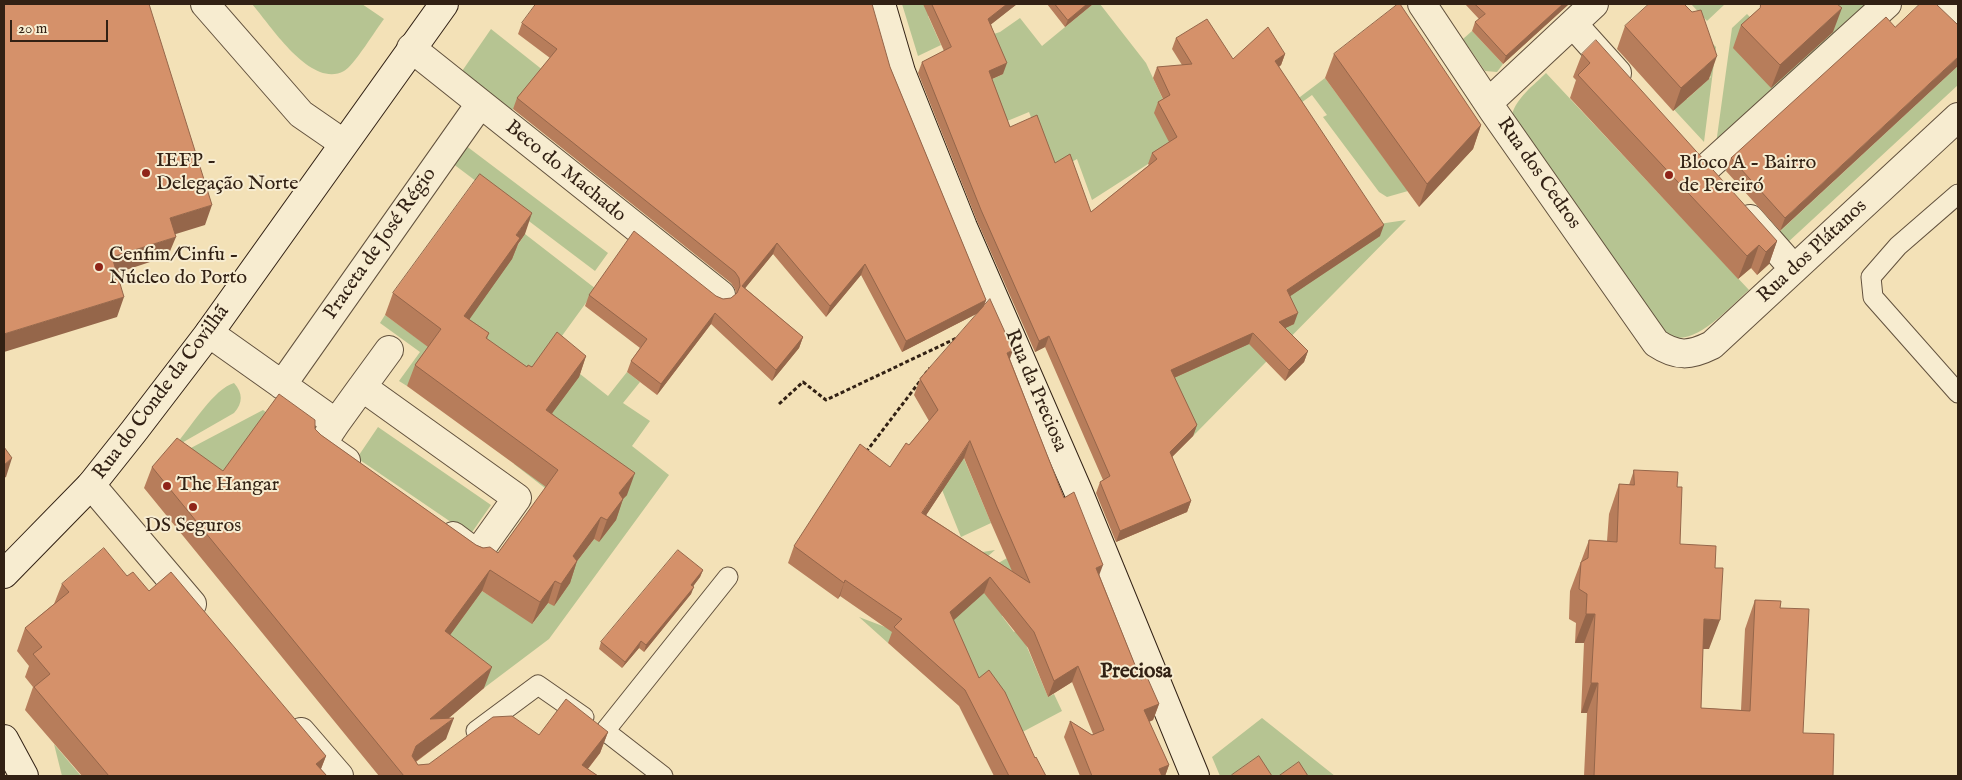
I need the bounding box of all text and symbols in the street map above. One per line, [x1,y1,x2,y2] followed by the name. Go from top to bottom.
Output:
[12,10,110,42] scale bar
[18,19,47,38] text: 20 m
[1491,114,1585,234] street label: Rua dos Cedros
[500,116,630,228] street label: Beco do Machado
[156,150,299,197] place label: IEFP - Delegação Norte
[1679,152,1816,199] place label: Bloco A - Bairro de Pereiró
[320,164,442,324] street label: Praceta de José Régio
[140,167,152,179] marker: IEFP - Delegação Norte
[1663,169,1675,181] marker: Bloco A - Bairro de Pereiró
[1753,195,1873,309] street label: Rua dos Plátanos
[109,244,247,291] place label: Cenfim/Cinfu - Núcleo do Porto
[93,261,105,273] marker: Cenfim/Cinfu - Núcleo do Porto
[89,301,235,485] street label: Rua do Conde da Covilhã
[998,326,1072,456] street label: Rua da Preciosa
[177,474,279,498] place label: The Hangar
[161,480,173,492] marker: The Hangar
[187,501,199,513] marker: DS Seguros
[145,515,241,539] place label: DS Seguros
[1100,660,1172,686] district label: Preciosa

